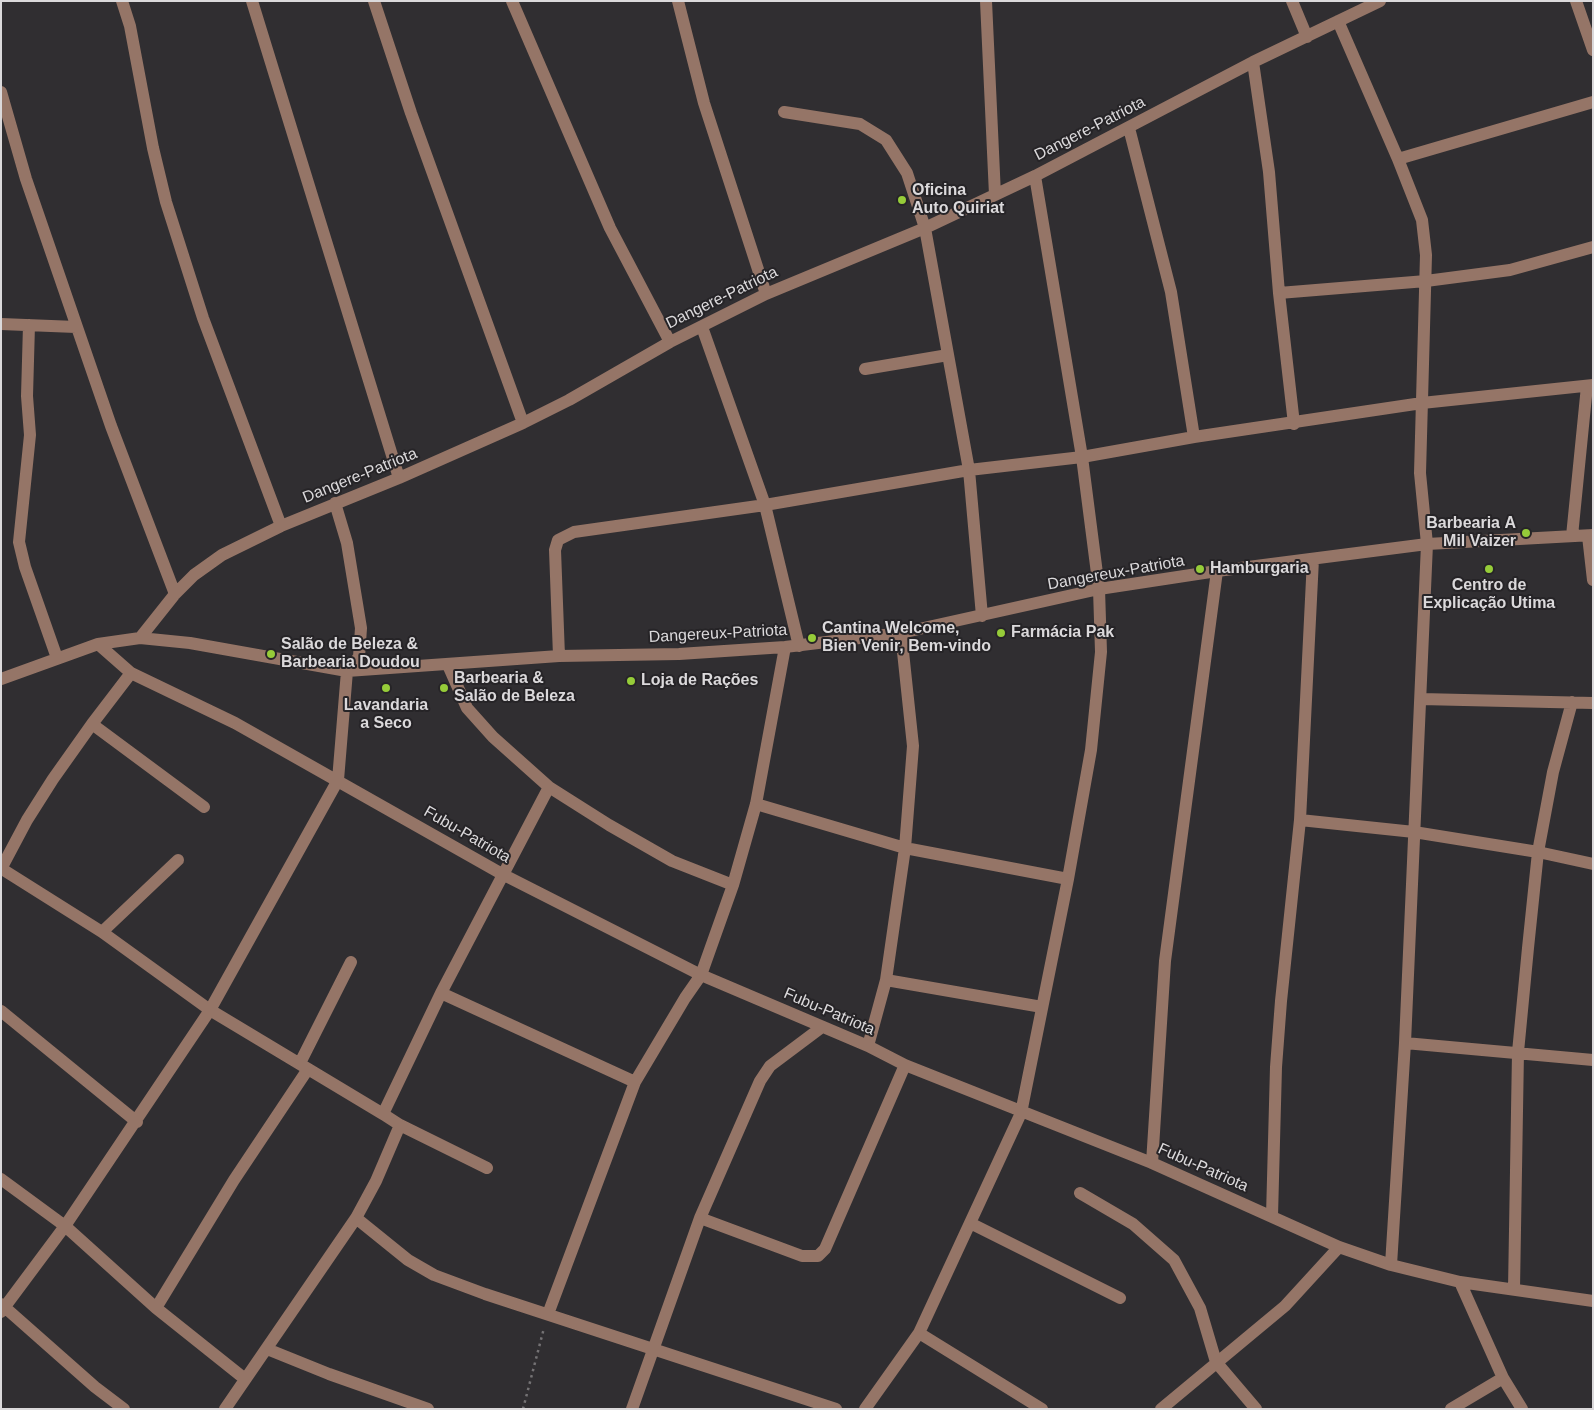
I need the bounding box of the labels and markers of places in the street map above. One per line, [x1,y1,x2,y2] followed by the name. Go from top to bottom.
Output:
[912,181,1004,219] place label: Oficina Auto Quiriat
[896,194,908,206] marker: Oficina Auto Quiriat
[1426,514,1516,552] place label: Barbearia A Mil Vaizer
[1520,527,1532,539] marker: Barbearia A Mil Vaizer
[1210,559,1309,579] place label: Hamburgaria
[1194,563,1206,575] marker: Hamburgaria
[1483,563,1495,575] marker: Centro de Explicação Utima
[1423,576,1555,614] place label: Centro de Explicação Utima
[822,619,991,657] place label: Cantina Welcome, Bien Venir, Bem-vindo
[1011,623,1114,643] place label: Farmácia Pak
[995,627,1007,639] marker: Farmácia Pak
[806,632,818,644] marker: Cantina Welcome, Bien Venir, Bem-vindo
[281,635,420,673] place label: Salão de Beleza & Barbearia Doudou
[265,648,277,660] marker: Salão de Beleza & Barbearia Doudou
[454,669,575,707] place label: Barbearia & Salão de Beleza
[641,671,758,691] place label: Loja de Rações
[625,675,637,687] marker: Loja de Rações
[380,682,392,694] marker: Lavandaria a Seco
[438,682,450,694] marker: Barbearia & Salão de Beleza
[344,696,428,734] place label: Lavandaria a Seco

